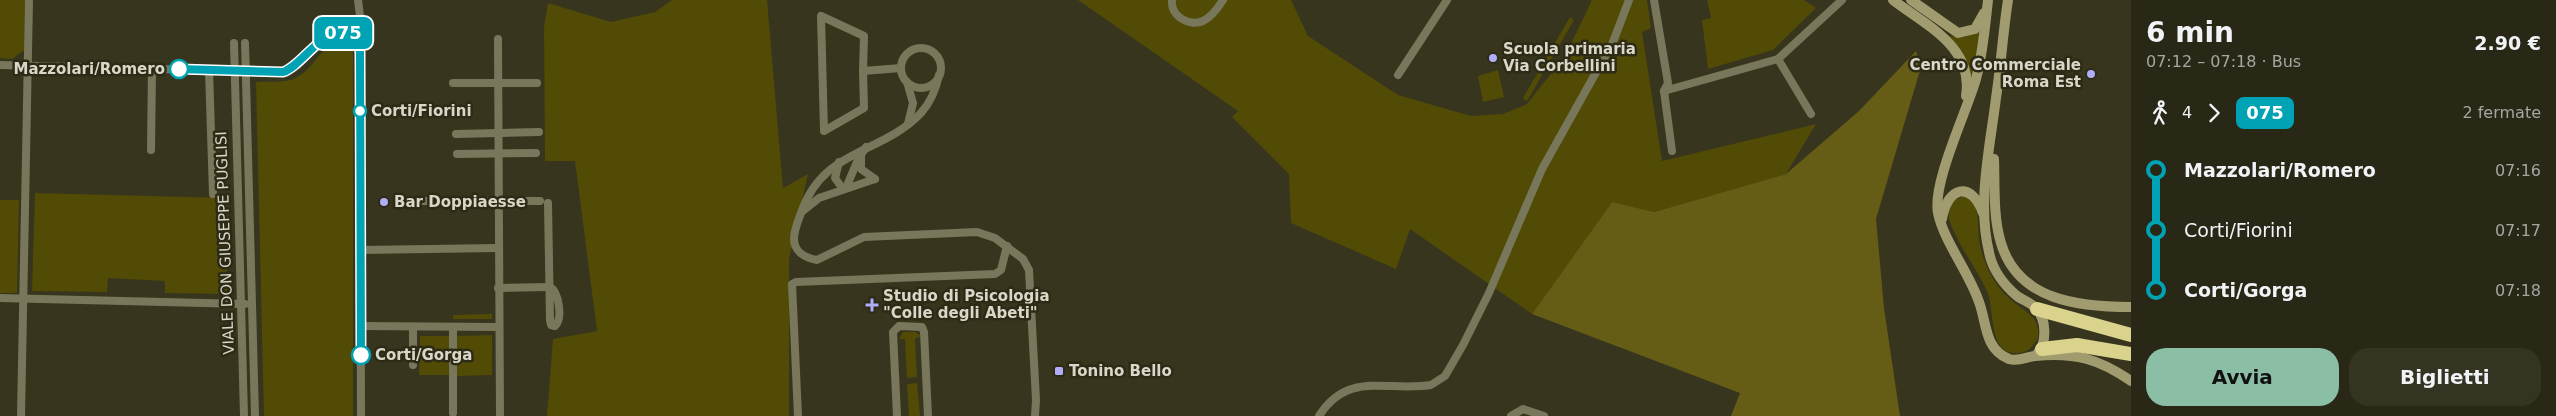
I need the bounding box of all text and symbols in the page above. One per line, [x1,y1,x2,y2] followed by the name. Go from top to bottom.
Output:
[2146,16,2234,49] text: 6 min
[314,17,372,49] line badge: 075
[324,22,362,43] text: 075
[2474,32,2541,54] text: 2.90 €
[1503,40,1636,75] place label: Scuola primaria Via Corbellini
[1487,52,1499,64] marker: Scuola primaria Via Corbellini
[2146,52,2301,71] text: 07:12 – 07:18 · Bus
[1909,56,2081,91] place label: Centro Commerciale Roma Est
[169,59,189,79] marker: Mazzolari/Romero
[14,60,165,78] place label: Mazzolari/Romero
[2085,68,2097,80] marker: Centro Commerciale Roma Est
[2146,99,2174,127] icon: walk
[2200,99,2228,127] icon: forward
[371,102,472,120] place label: Corti/Fiorini
[2246,102,2284,123] text: 075
[2182,103,2192,122] text: 4
[2462,103,2541,122] text: 2 fermate
[353,104,367,118] marker: Corti/Fiorini
[212,131,238,355] street label: VIALE DON GIUSEPPE PUGLISI
[2184,159,2376,181] text: Mazzolari/Romero
[2495,161,2541,180] text: 07:16
[394,193,526,211] place label: Bar Doppiaesse
[378,196,390,208] marker: Bar Doppiaesse
[2184,219,2293,241] text: Corti/Fiorini
[2495,221,2541,240] text: 07:17
[2184,279,2307,301] text: Corti/Gorga
[2495,281,2541,300] text: 07:18
[883,287,1050,322] place label: Studio di Psicologia "Colle degli Abeti"
[865,298,879,312] marker: Studio di Psicologia "Colle degli Abeti"
[351,345,371,365] marker: Corti/Gorga
[375,346,472,364] place label: Corti/Gorga
[2146,348,2339,406] button: Avvia
[2349,348,2541,406] button: Biglietti
[1069,362,1172,380] place label: Tonino Bello
[1053,365,1065,377] marker: Tonino Bello

